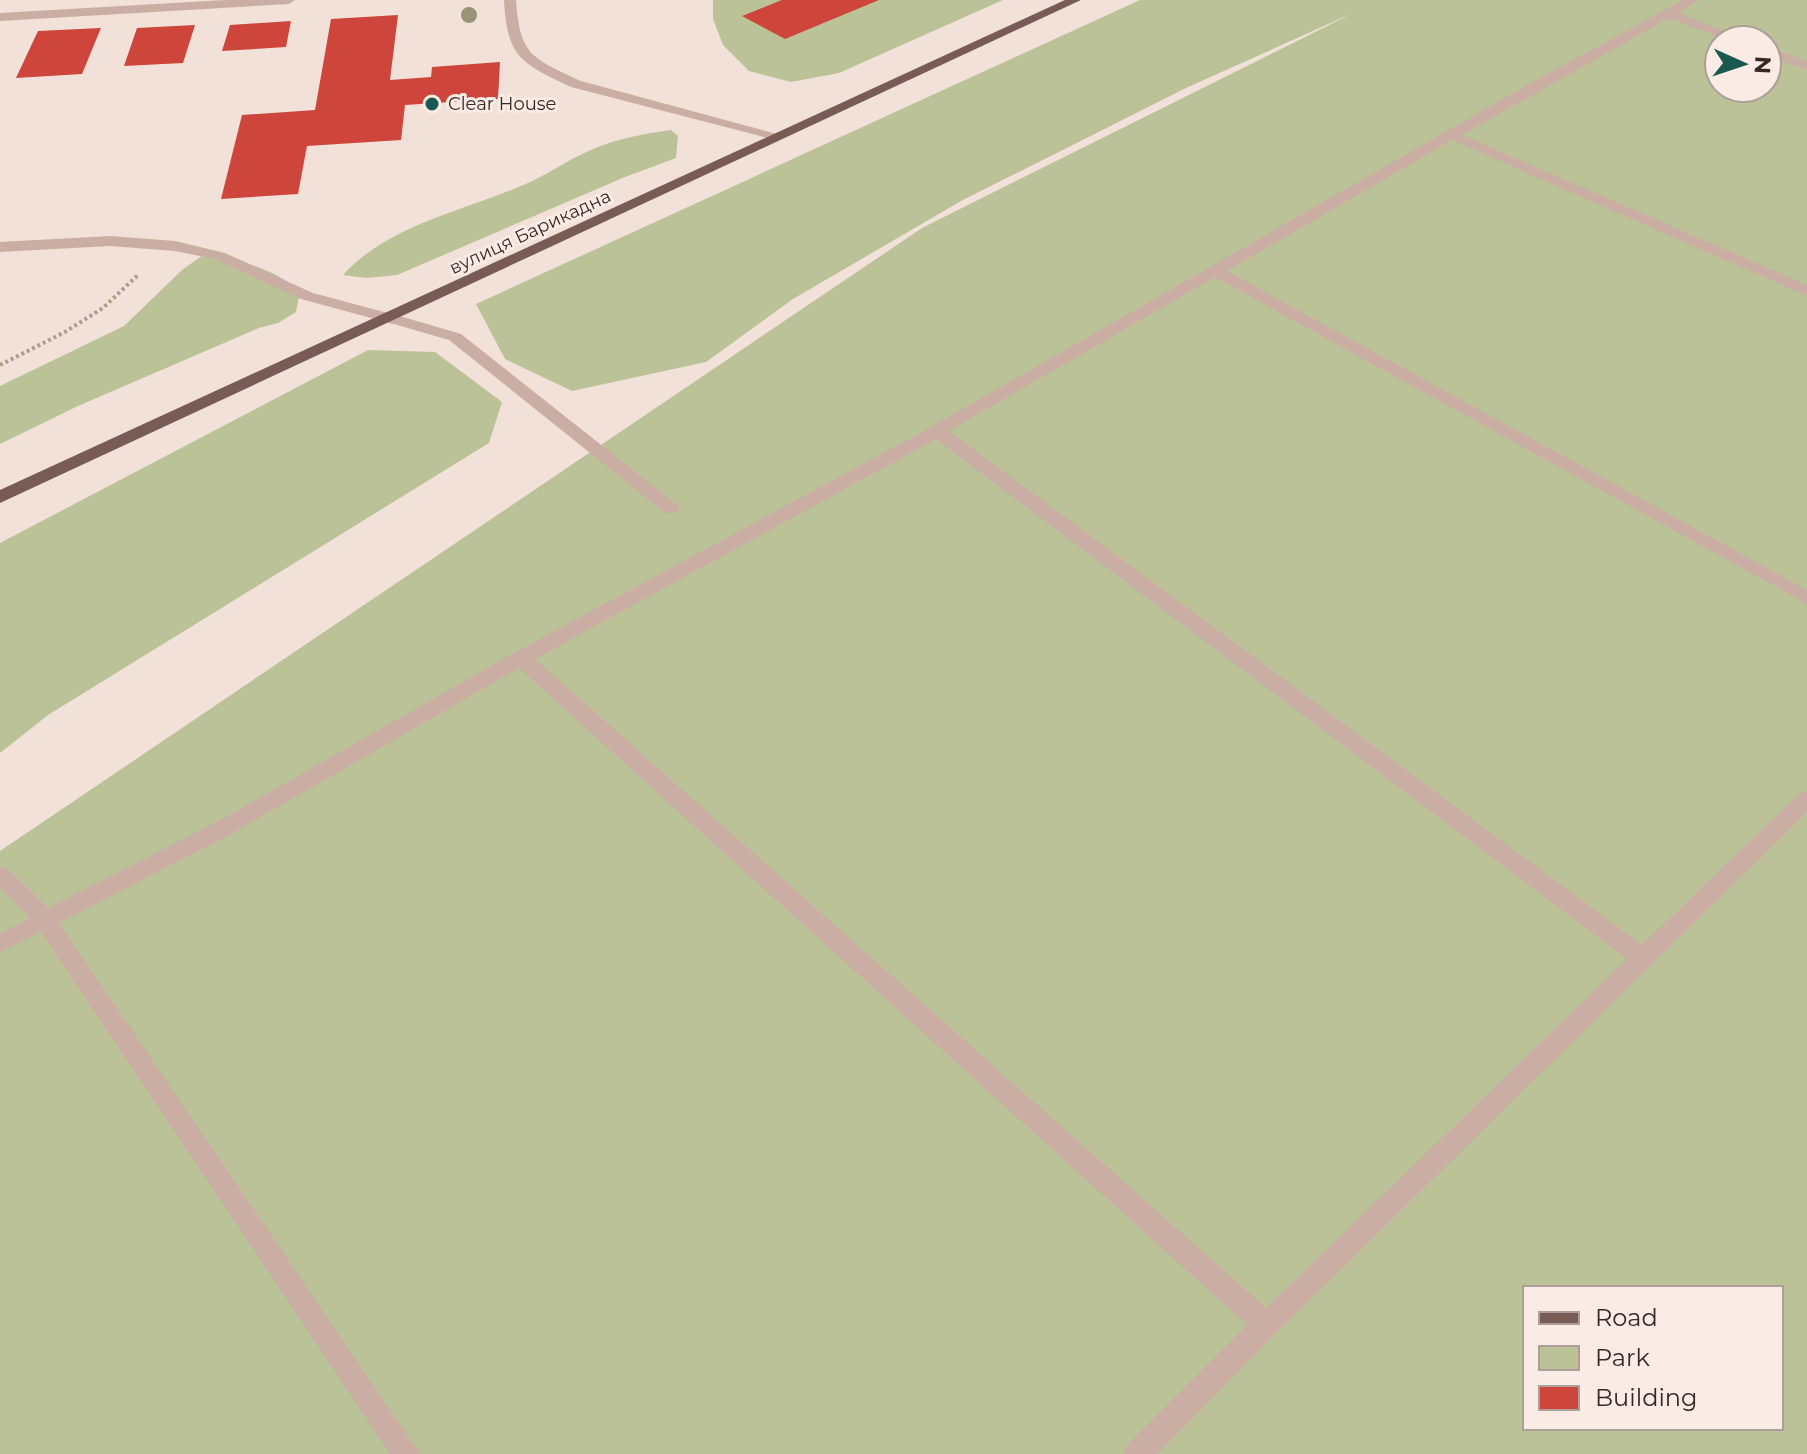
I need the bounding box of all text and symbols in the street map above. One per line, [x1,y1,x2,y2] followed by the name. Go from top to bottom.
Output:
[1703,24,1783,104] north arrow
[1749,55,1776,75] text: N
[448,93,557,115] place label: Clear House
[423,95,441,113] marker: Clear House
[446,185,614,279] street label: вулиця Барикадна
[1523,1286,1783,1430] legend
[1595,1303,1658,1332] text: Road
[1595,1343,1650,1372] text: Park
[1595,1383,1698,1412] text: Building

